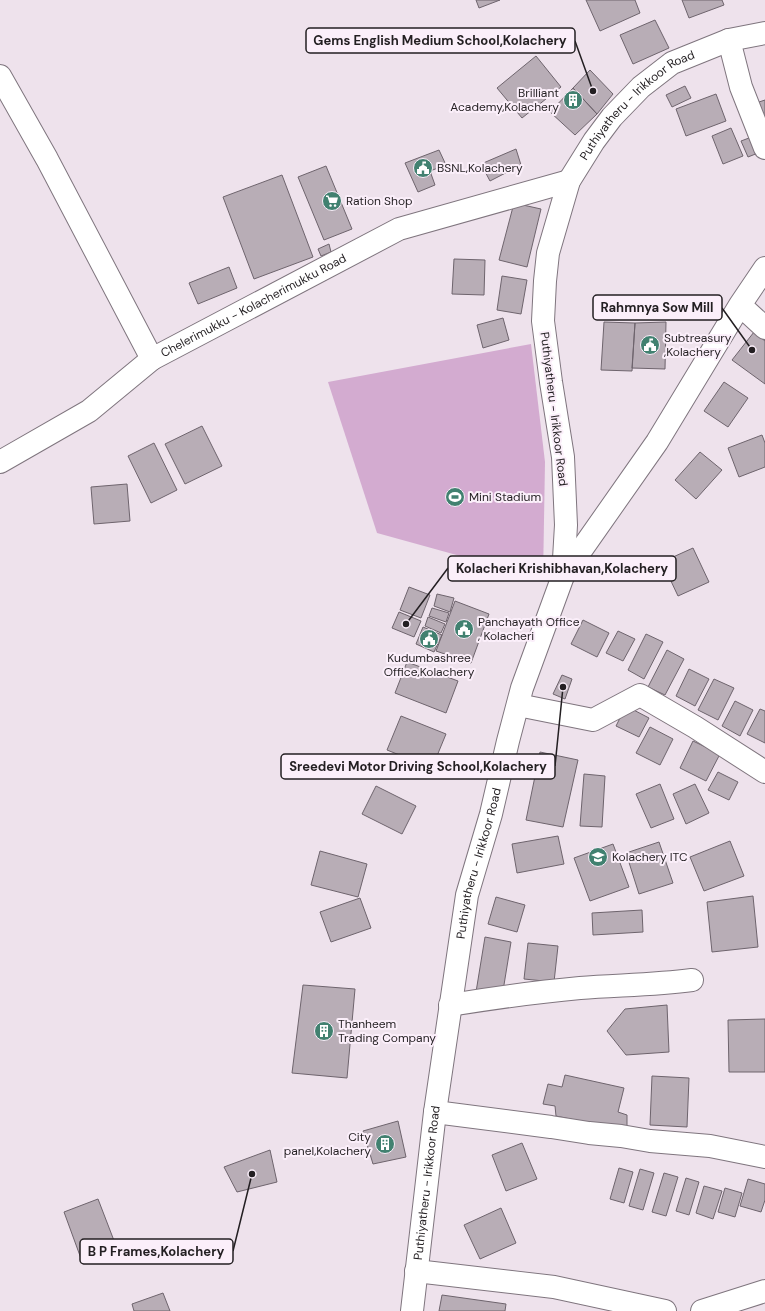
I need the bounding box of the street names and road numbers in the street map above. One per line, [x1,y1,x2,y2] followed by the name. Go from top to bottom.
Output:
[576,47,697,163] street label: Puthiyatheru - Irikkoor Road
[158,250,349,361] street label: Chelerimukku - Kolacherimukku Road
[537,331,571,487] street label: Puthiyatheru - Irikkoor Road
[453,786,505,940] street label: Puthiyatheru - Irikkoor Road
[410,1104,444,1261] street label: Puthiyatheru - Irikkoor Road

